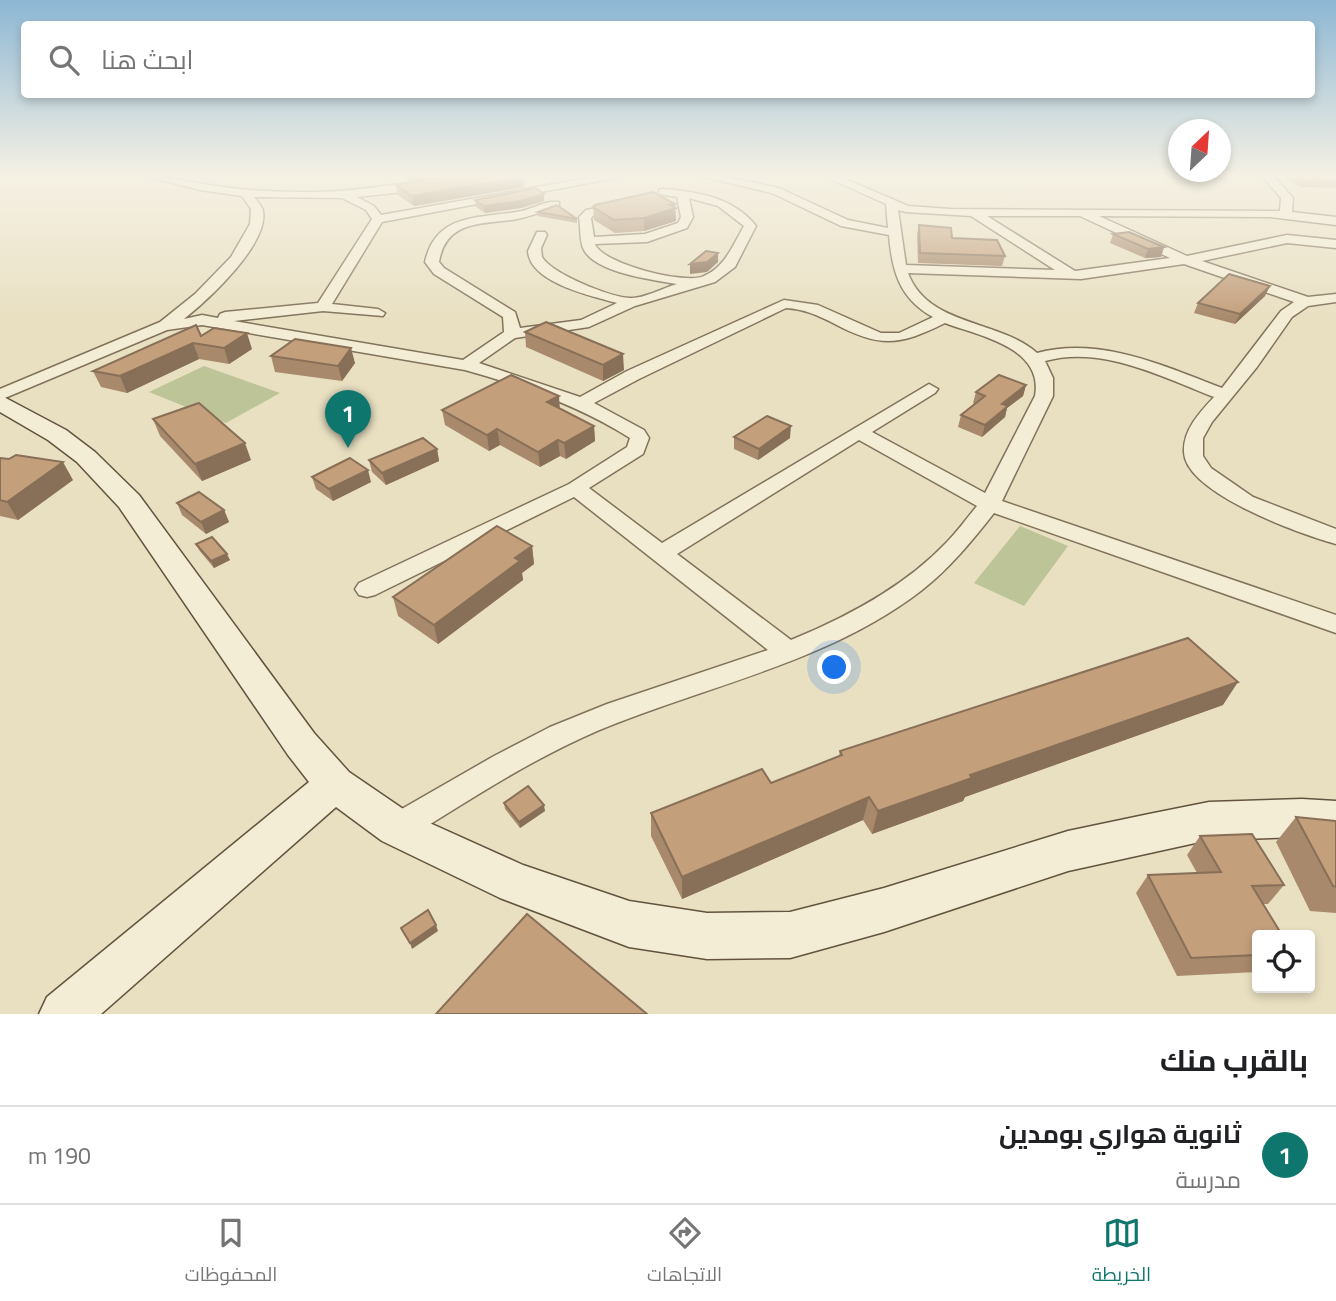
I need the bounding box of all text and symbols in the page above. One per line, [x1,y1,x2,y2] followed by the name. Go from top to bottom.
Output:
[21,21,1315,98] search box
[101,35,194,84] text: ابحث هنا
[45,41,83,79] icon: search
[1168,119,1231,182] north arrow
[325,390,371,448] pin: 1
[817,650,851,684] your location
[1252,930,1315,993] map controls
[1252,930,1315,993] button: locate
[1160,1032,1308,1088] text: بالقرب منك
[999,1109,1241,1158] text: ثانوية هواري بومدين
[28,1134,91,1177] text: 190 m
[1279,1134,1291,1177] text: 1
[1176,1158,1241,1201] text: مدرسة
[185,1214,277,1292] tab: المحفوظات
[647,1214,722,1292] tab: الاتجاهات
[1092,1214,1151,1292] tab: الخريطة

